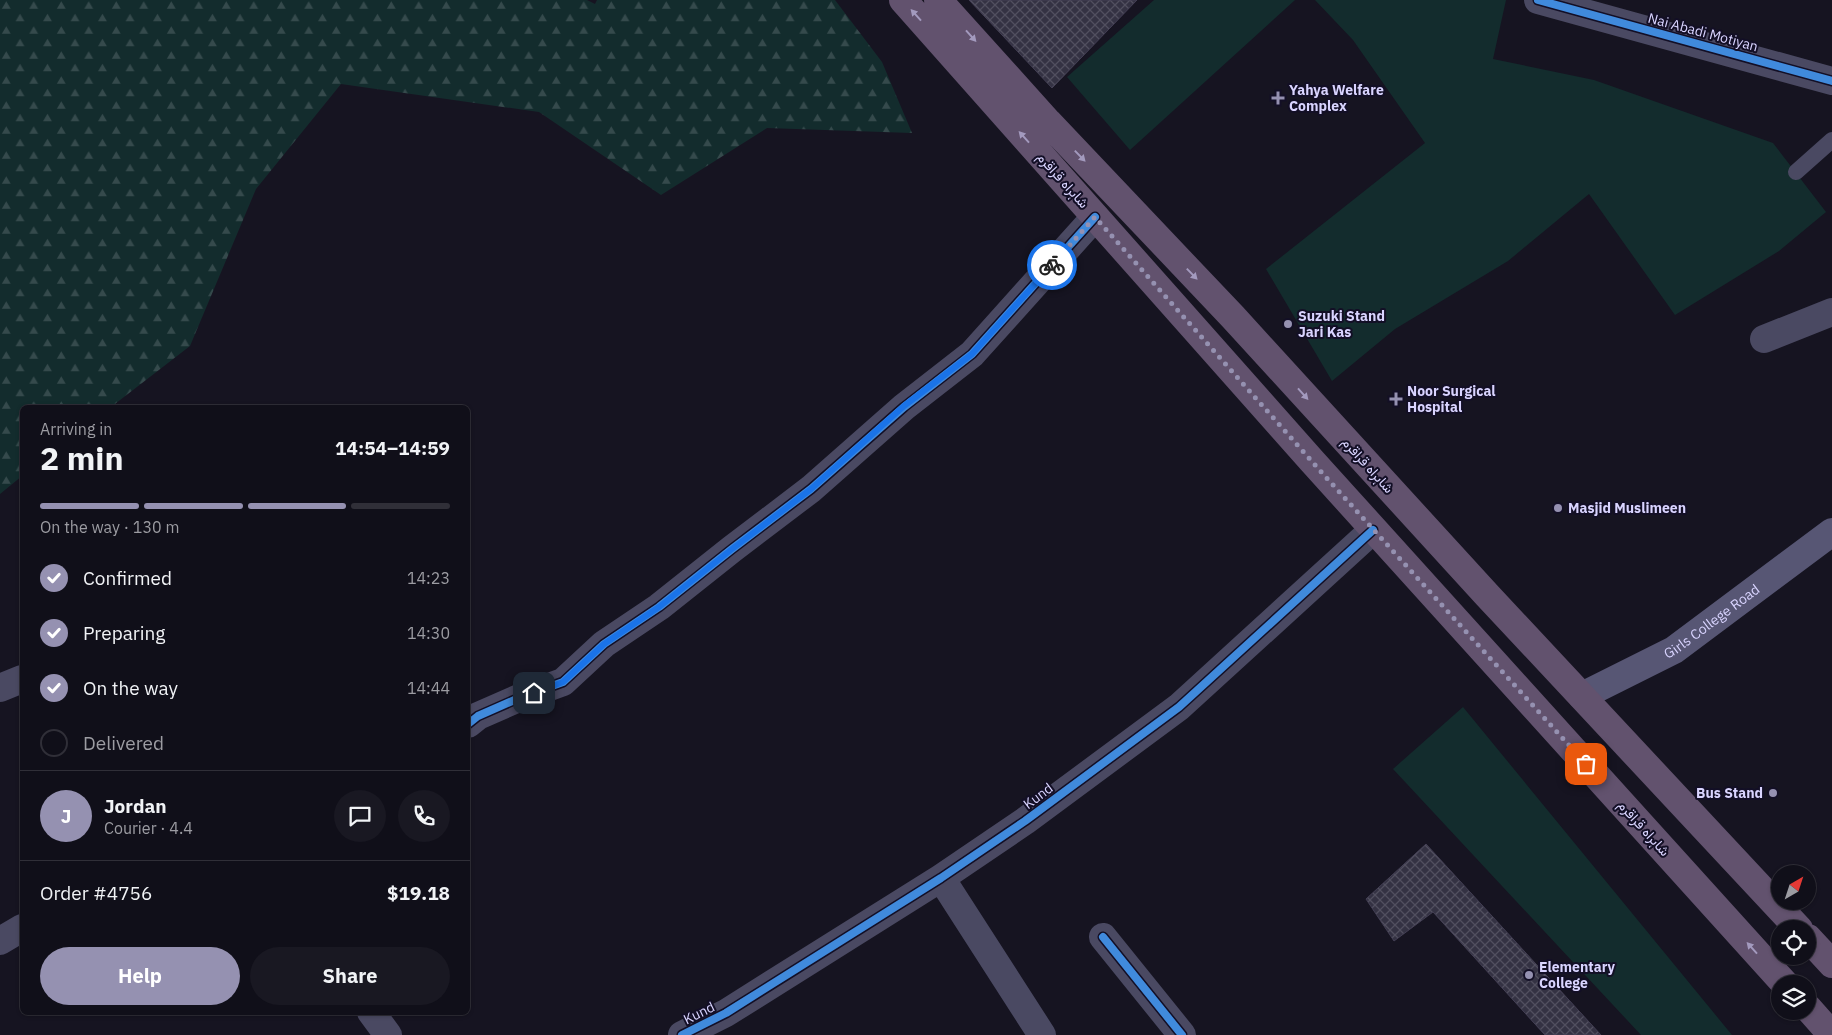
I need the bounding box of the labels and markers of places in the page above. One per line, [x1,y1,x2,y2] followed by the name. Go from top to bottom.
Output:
[1289,81,1384,115] place label: Yahya Welfare Complex
[1271,91,1285,105] marker: Yahya Welfare Complex
[1298,307,1385,341] place label: Suzuki Stand Jari Kas
[1282,318,1294,330] marker: Suzuki Stand Jari Kas
[1407,382,1496,416] place label: Noor Surgical Hospital
[1389,392,1403,406] marker: Noor Surgical Hospital
[1568,499,1686,517] place label: Masjid Muslimeen
[1552,502,1564,514] marker: Masjid Muslimeen
[513,672,555,714] pin
[1565,743,1607,785] pin
[1696,784,1763,802] place label: Bus Stand
[1767,787,1779,799] marker: Bus Stand
[1539,958,1615,992] place label: Elementary College
[1523,969,1535,981] marker: Elementary College

